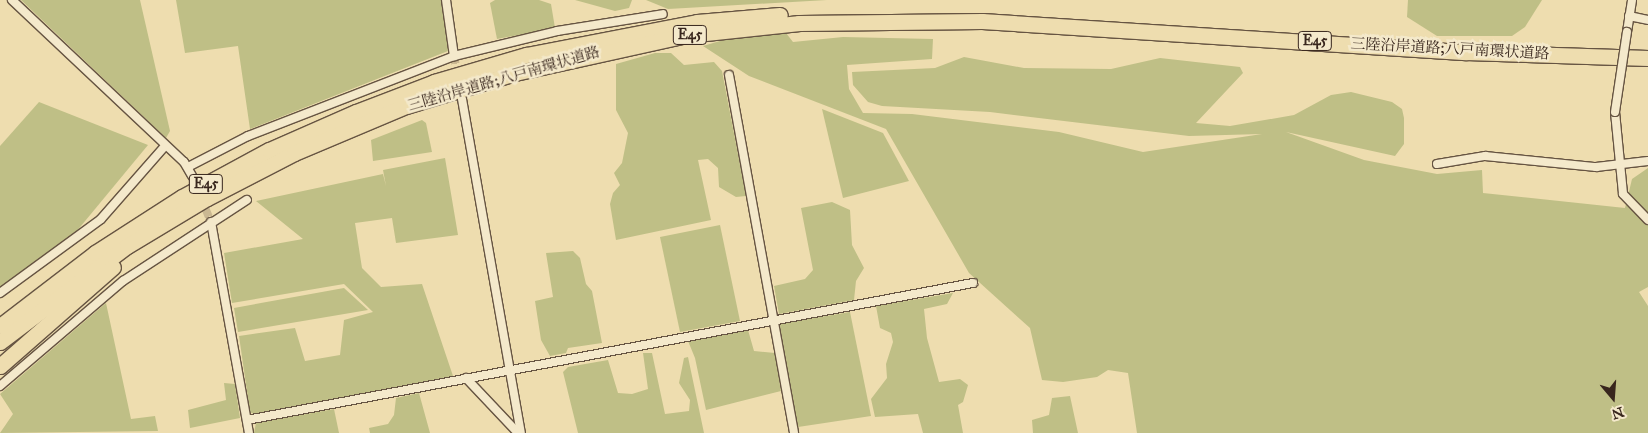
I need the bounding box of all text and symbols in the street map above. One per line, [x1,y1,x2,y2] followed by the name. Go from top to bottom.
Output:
[672,24,708,46] road number: E45
[1298,29,1332,52] road number: E45
[1350,35,1550,63] street label: 三陸沿岸道路;八戸南環状道路
[406,43,602,115] street label: 三陸沿岸道路;八戸南環状道路
[188,172,224,195] road number: E45
[1588,373,1638,423] north arrow
[1610,403,1626,423] text: N

